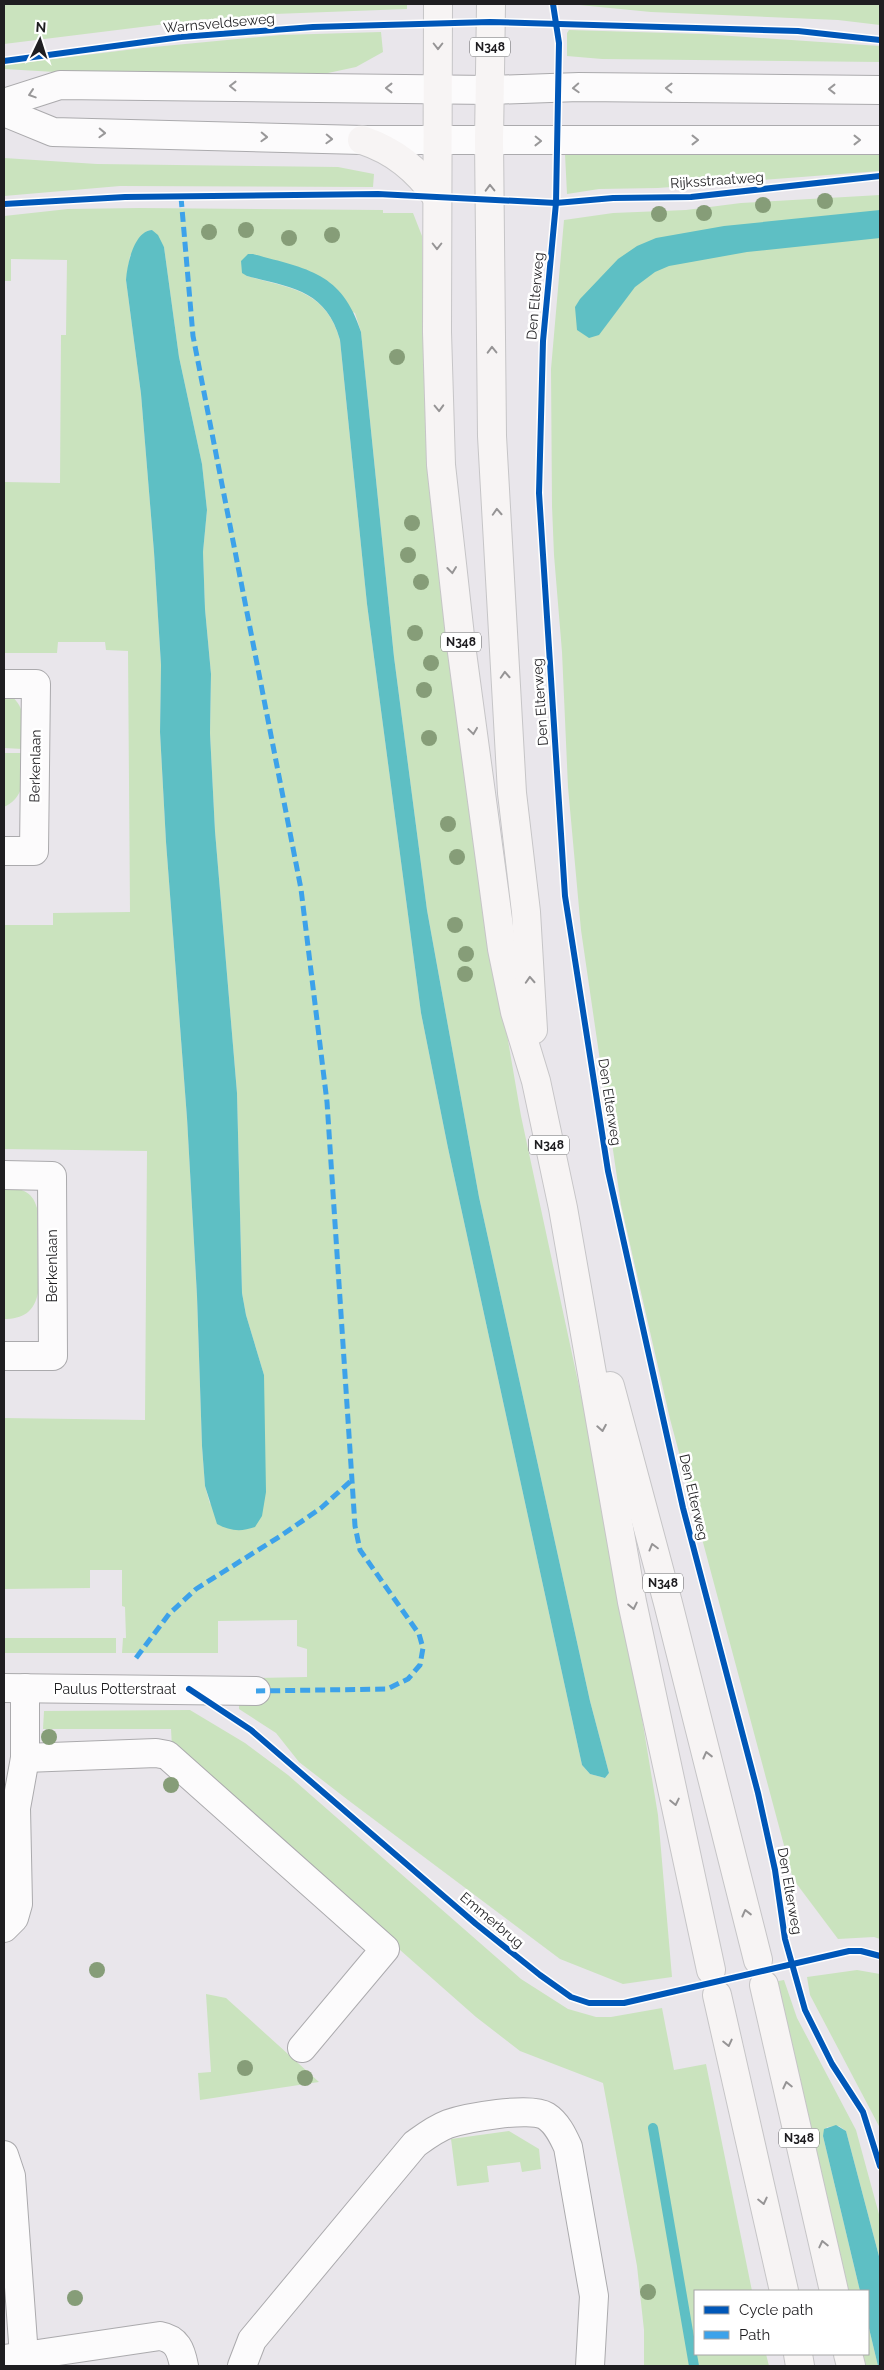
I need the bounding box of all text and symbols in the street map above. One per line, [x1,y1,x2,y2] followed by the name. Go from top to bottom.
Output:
[163,10,275,36] street label: Warnsveldseweg
[15,15,65,65] north arrow
[35,19,47,35] text: N
[470,38,510,56] road number: N348
[433,42,443,50] one-way arrow
[228,81,236,91] one-way arrow
[572,82,580,93] one-way arrow
[385,83,392,93] one-way arrow
[665,83,672,93] one-way arrow
[827,84,835,94] one-way arrow
[28,88,37,98] one-way arrow
[98,128,106,138] one-way arrow
[260,132,268,143] one-way arrow
[326,134,334,145] one-way arrow
[534,135,542,146] one-way arrow
[692,135,699,145] one-way arrow
[854,135,862,145] one-way arrow
[670,169,764,191] street label: Rijksstraatweg
[485,183,495,191] one-way arrow
[432,242,442,250] one-way arrow
[523,251,547,341] street label: Den Elterweg
[486,346,497,354] one-way arrow
[434,404,445,412] one-way arrow
[491,508,502,516] one-way arrow
[446,566,457,574] one-way arrow
[441,632,481,652] road number: N348
[529,658,551,746] street label: Den Elterweg
[500,670,511,678] one-way arrow
[468,727,478,735] one-way arrow
[26,729,44,803] street label: Berkenlaan
[524,976,535,984] one-way arrow
[595,1057,625,1147] street label: Den Elterweg
[529,1136,569,1154] road number: N348
[44,1229,60,1303] street label: Berkenlaan
[596,1424,606,1433] one-way arrow
[676,1452,712,1542] street label: Den Elterweg
[649,1544,659,1552] one-way arrow
[643,1574,683,1592] road number: N348
[627,1601,638,1610] one-way arrow
[54,1681,177,1697] street label: Paulus Potterstraat
[702,1752,712,1760] one-way arrow
[669,1797,680,1806] one-way arrow
[774,1846,806,1936] street label: Den Elterweg
[457,1889,527,1951] street label: Emmerbrug
[741,1909,752,1918] one-way arrow
[722,2038,732,2047] one-way arrow
[782,2081,793,2090] one-way arrow
[779,2128,819,2148] road number: N348
[757,2197,768,2206] one-way arrow
[818,2239,829,2248] one-way arrow
[694,2290,869,2355] legend
[739,2301,813,2319] text: Cycle path
[739,2326,770,2344] text: Path

